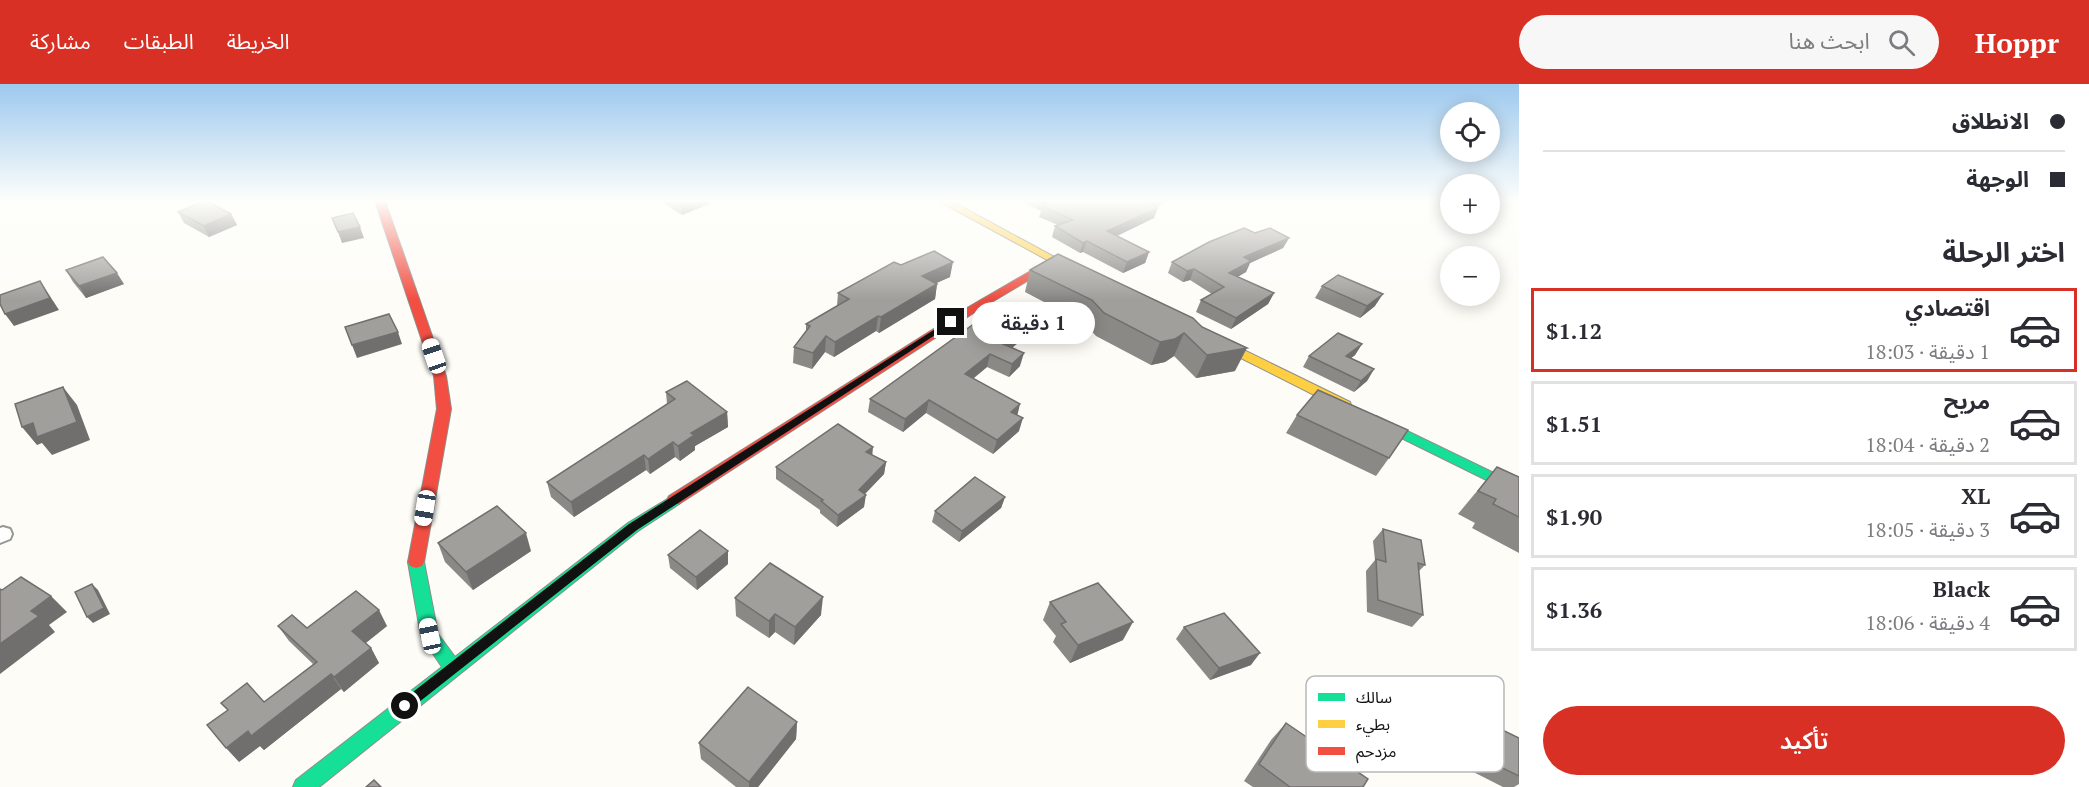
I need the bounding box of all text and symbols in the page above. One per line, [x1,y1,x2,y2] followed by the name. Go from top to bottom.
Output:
[1519,15,1939,69] search box
[1975,24,2059,61] text: Hoppr
[1789,26,1870,55] text: ابحث هنا
[1885,26,1918,59] icon: search
[30,27,91,55] text: مشاركة
[124,27,194,55] text: الطبقات
[227,27,290,55] text: الخريطة
[1440,102,1500,306] map controls
[1440,102,1500,162] button: locate
[1952,106,2029,135] text: الانطلاق
[1966,164,2029,193] text: الوجهة
[1440,174,1500,234] button: +
[1942,234,2065,270] text: اختر الرحلة
[1440,246,1500,306] button: −
[1905,293,1990,322] text: اقتصادي
[972,301,1095,343] callout: 1 دقيقة
[2008,303,2062,357] icon: car
[937,308,964,335] route end
[1001,309,1066,336] text: 1 دقيقة
[1546,316,1602,345] text: $1.12
[420,336,448,376] car
[1865,338,1990,365] text: 1 دقيقة · 18:03
[1944,386,1990,415] text: مريح
[2008,396,2062,450] icon: car
[1546,409,1602,438] text: $1.51
[1865,431,1990,458] text: 2 دقيقة · 18:04
[1961,481,1990,510] text: XL
[413,489,437,527] car
[2008,489,2062,543] icon: car
[1546,502,1602,531] text: $1.90
[1865,516,1990,543] text: 3 دقيقة · 18:05
[1933,574,1990,603] text: Black
[2008,582,2062,636] icon: car
[1546,595,1602,624] text: $1.36
[1865,609,1990,636] text: 4 دقيقة · 18:06
[417,617,443,655] car
[1306,676,1504,772] legend
[1356,686,1392,708] text: سالك
[391,692,418,719] route start
[1543,706,2065,775] button: تأكيد
[1356,713,1390,737] text: بطيء
[1356,740,1396,764] text: مزدحم

